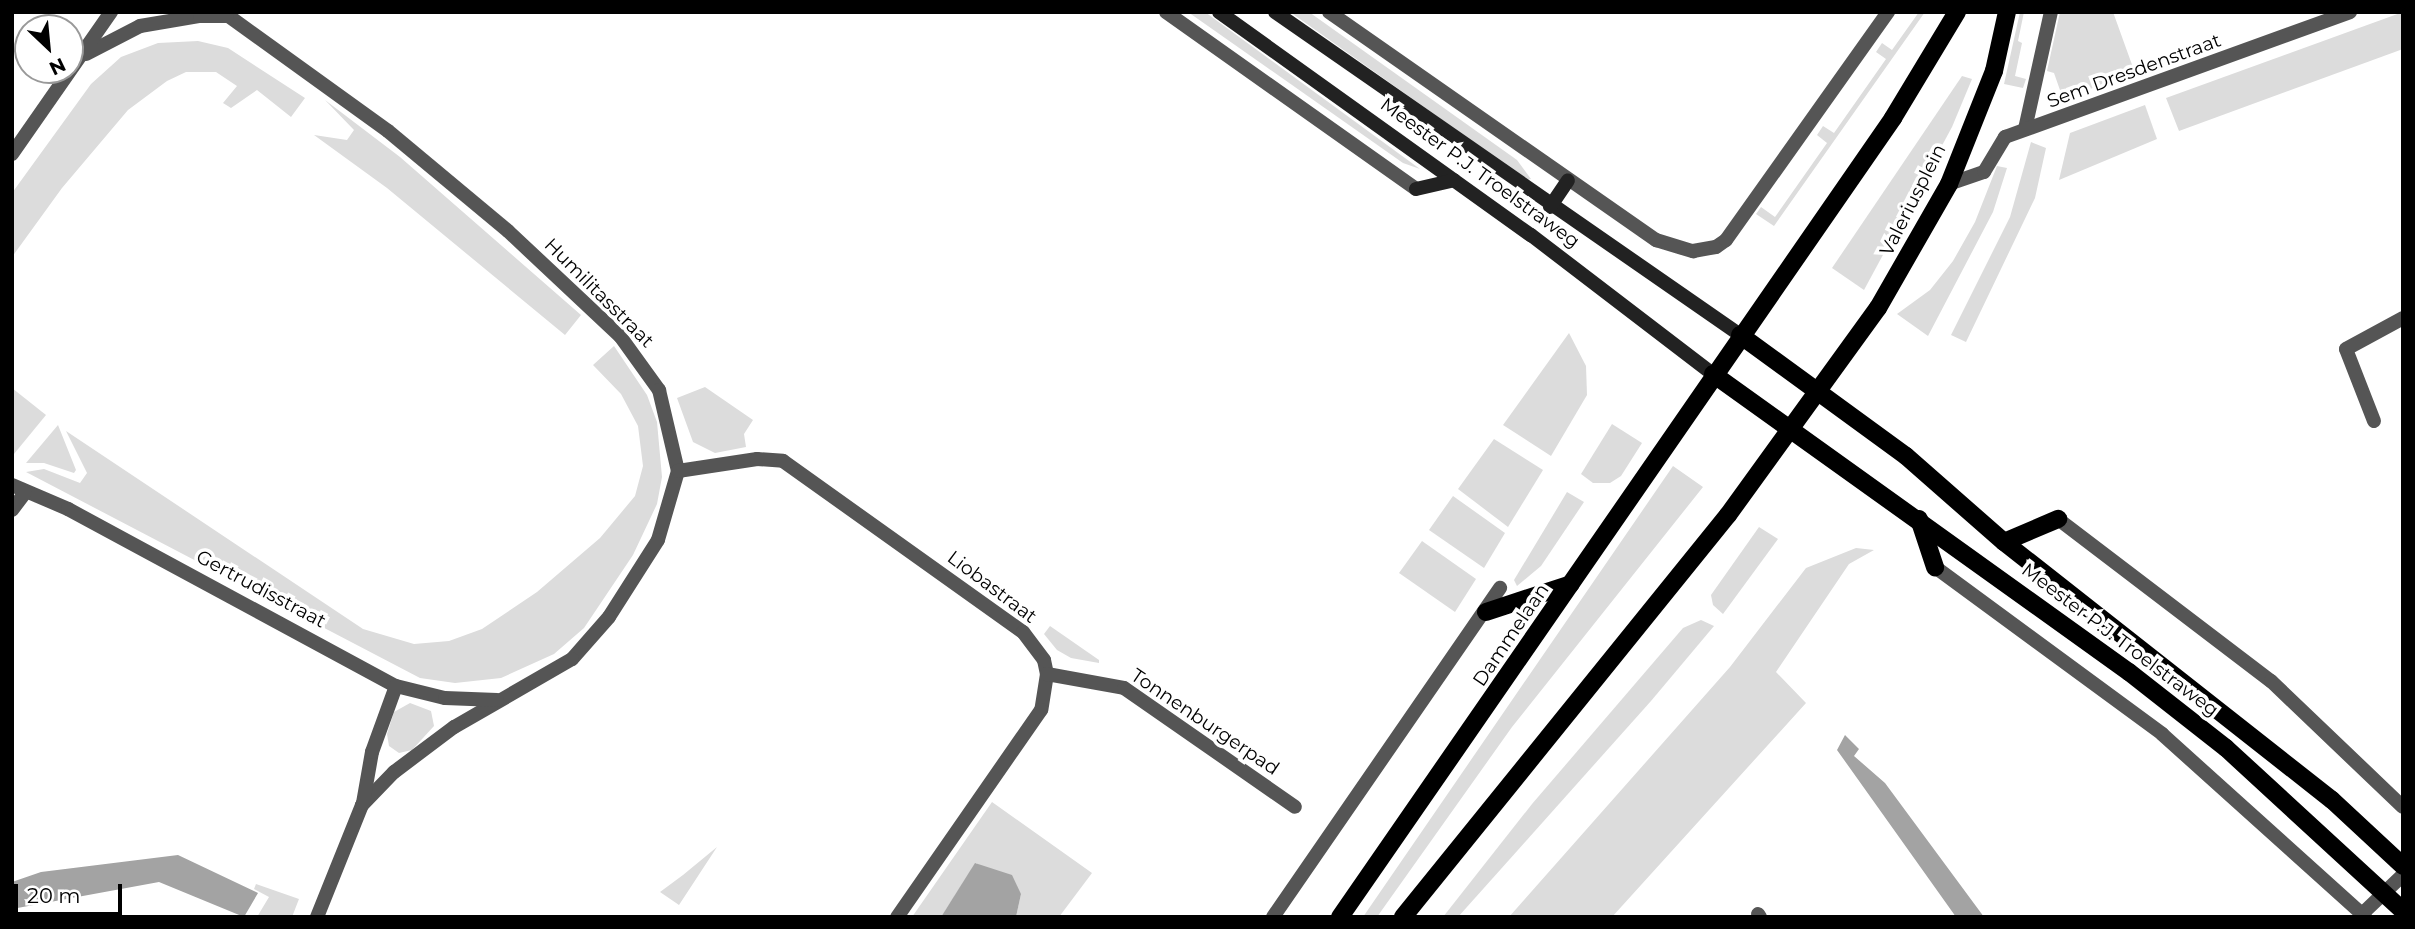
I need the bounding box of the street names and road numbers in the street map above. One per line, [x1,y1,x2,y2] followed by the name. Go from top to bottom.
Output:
[2044,29,2224,113] street label: Sem Dresdenstraat
[1376,93,1584,253] street label: Meester P.J. Troelstraweg
[1875,140,1951,260] street label: Valeriusplein
[540,234,658,352] street label: Humilitasstraat
[192,545,330,633] street label: Gertrudisstraat
[943,546,1041,628] street label: Liobastraat
[2017,558,2223,722] street label: Meester P.J. Troelstraweg
[1468,579,1554,691] street label: Dammelaan
[1127,664,1283,780] street label: Tonnenburgerpad

